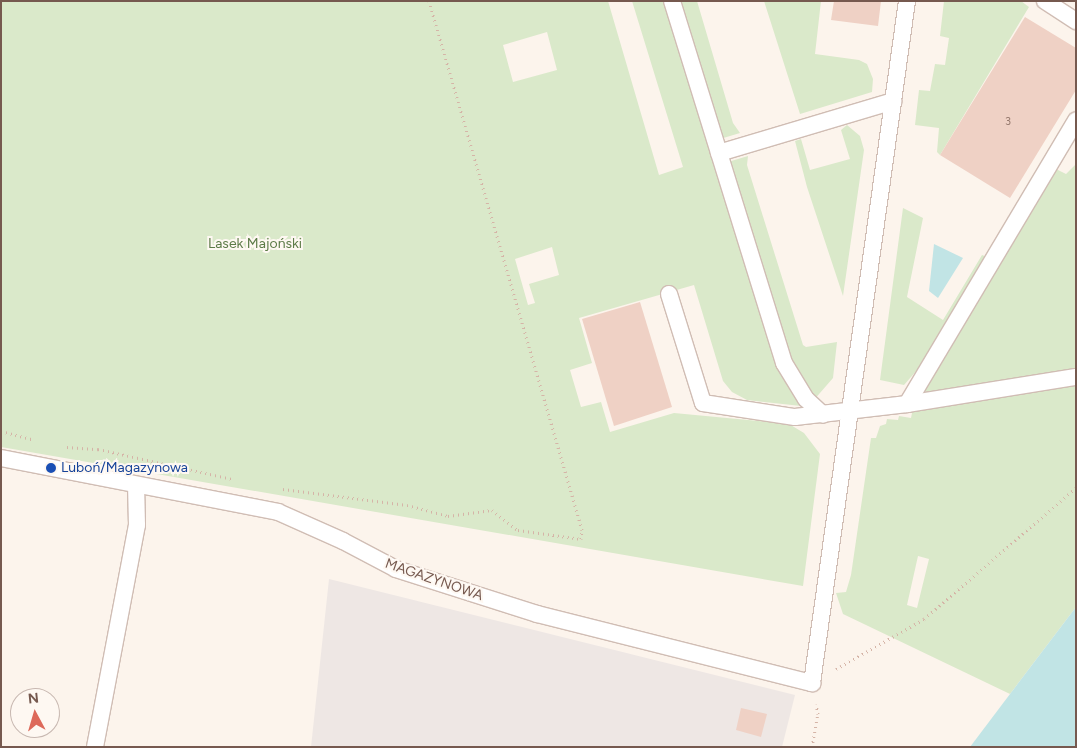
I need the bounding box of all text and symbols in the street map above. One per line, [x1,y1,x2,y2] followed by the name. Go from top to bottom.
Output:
[1005,115,1011,129] house number: 3
[208,236,302,252] park label: Lasek Majoński
[61,460,188,476] place label: Luboń/Magazynowa
[45,462,57,474] marker: Luboń/Magazynowa
[383,555,485,605] street label: MAGAZYNOWA
[10,688,60,738] north arrow
[27,690,40,708] text: N

